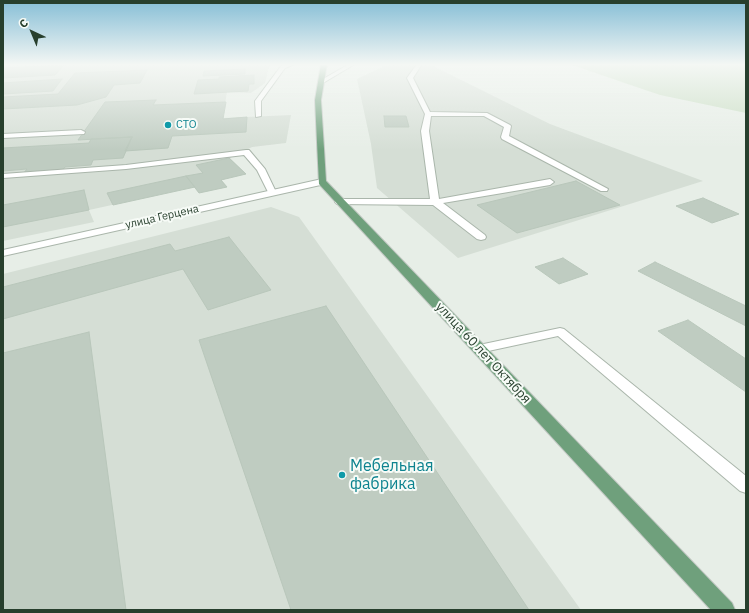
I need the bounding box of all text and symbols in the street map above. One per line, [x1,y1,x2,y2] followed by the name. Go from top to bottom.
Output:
[12,12,52,52] north arrow
[16,16,31,31] text: С
[176,118,197,132] place label: СТО
[163,120,173,130] marker: СТО
[124,202,200,232] street label: улица Герцена
[432,299,534,407] street label: улица 60 лет Октября
[350,456,434,494] place label: Мебельная фабрика
[337,470,347,480] marker: Мебельная фабрика

